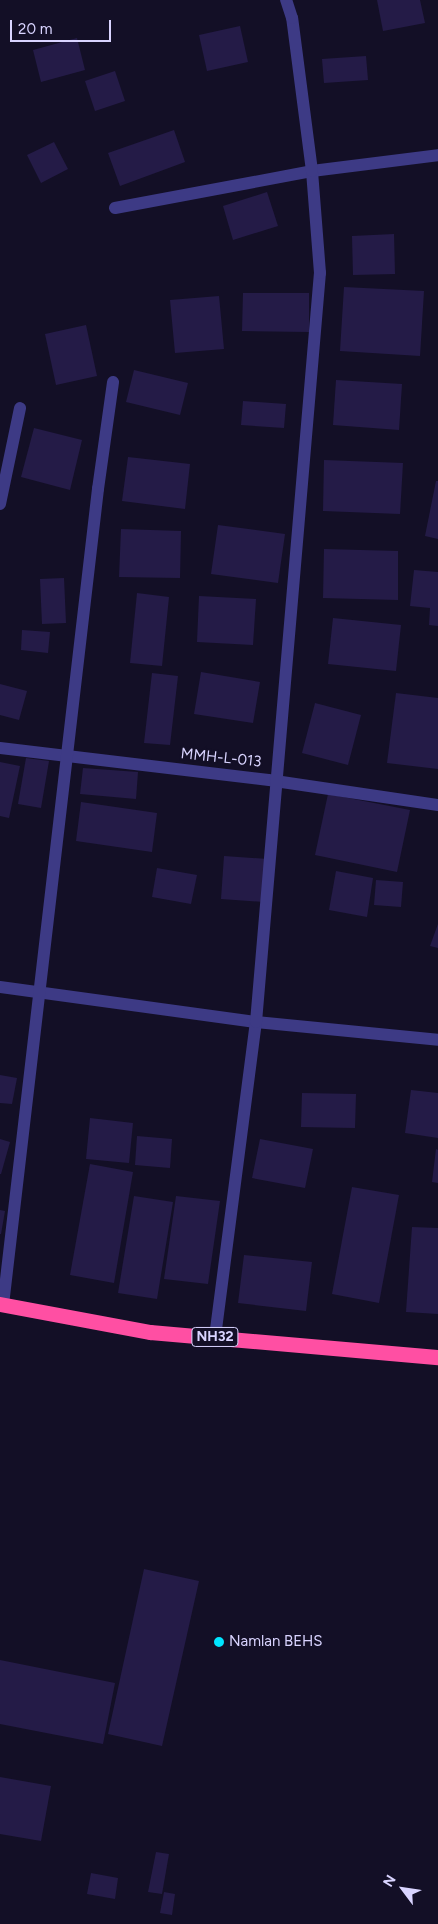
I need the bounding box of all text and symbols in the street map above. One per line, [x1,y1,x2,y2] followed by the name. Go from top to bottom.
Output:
[12,10,114,42] scale bar
[18,20,52,38] text: 20 m
[180,745,262,771] street label: MMH-L-013
[191,1325,239,1348] road number: NH32
[229,1633,323,1651] place label: Namlan BEHS
[213,1636,225,1648] marker: Namlan BEHS
[378,1864,428,1914] north arrow
[380,1872,400,1890] text: N

